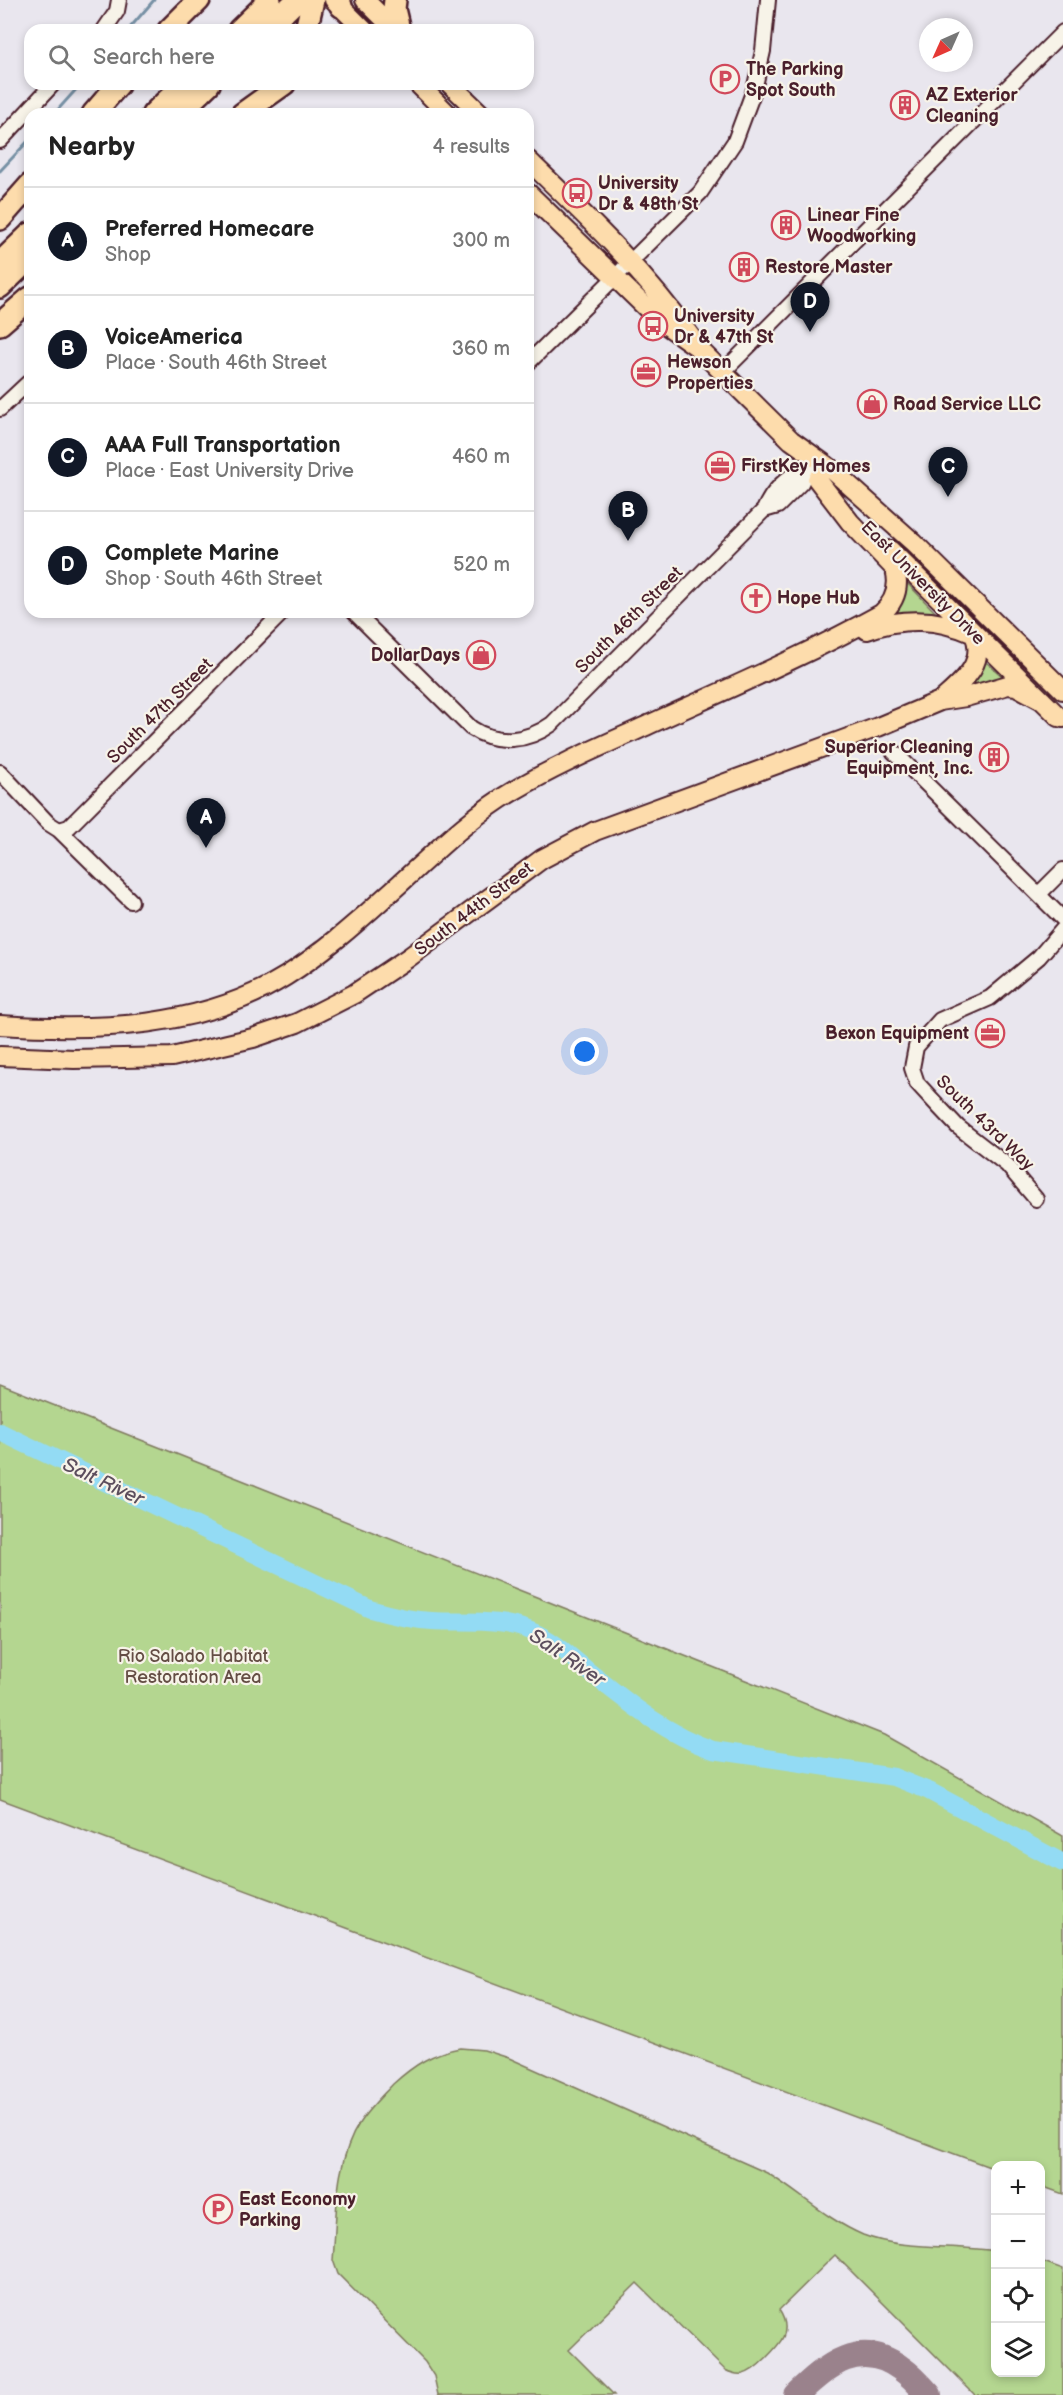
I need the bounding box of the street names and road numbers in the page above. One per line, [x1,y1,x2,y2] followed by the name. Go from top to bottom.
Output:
[857,517,990,650] street label: East University Drive
[571,562,687,678] street label: South 46th Street
[103,654,217,768] street label: South 47th Street
[411,857,538,960] street label: South 44th Street
[932,1071,1039,1175] street label: South 43rd Way

